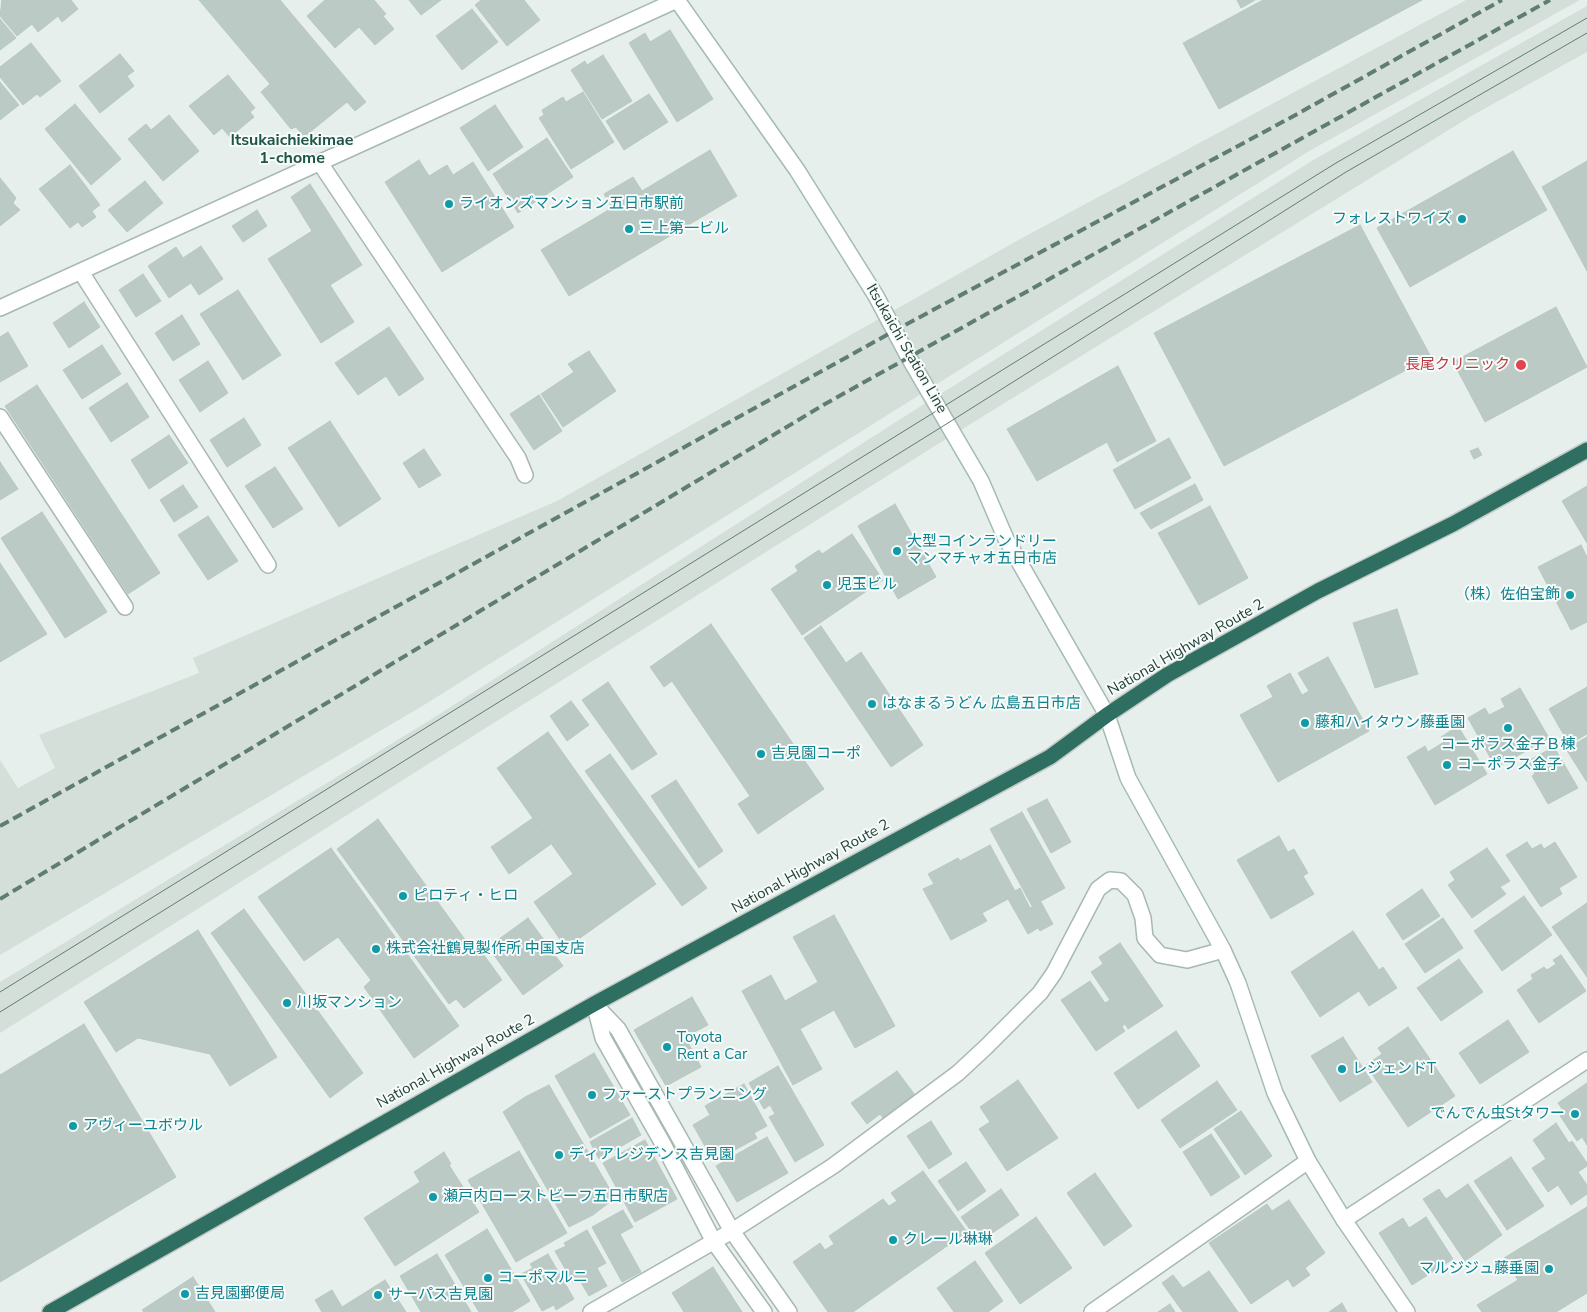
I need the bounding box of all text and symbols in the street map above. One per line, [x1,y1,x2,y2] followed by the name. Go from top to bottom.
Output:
[231,131,353,169] district label: Itsukaichiekimae 1-chome
[459,195,684,213] place label: ライオンズマンション五日市駅前
[443,198,455,210] marker: ライオンズマンション五日市駅前
[1332,210,1452,228] place label: フォレストワイズ
[1456,213,1468,225] marker: フォレストワイズ
[639,220,729,238] place label: 三上第一ビル
[623,223,635,235] marker: 三上第一ビル
[862,281,950,417] street label: Itsukaichi Station Line
[1405,356,1510,374] place label: 長尾クリニック
[1514,358,1528,372] marker: 長尾クリニック
[907,533,1057,568] place label: 大型コインランドリー マンマチャオ五日市店
[891,545,903,557] marker: 大型コインランドリー マンマチャオ五日市店
[837,576,897,594] place label: 児玉ビル
[821,579,833,591] marker: 児玉ビル
[1455,586,1560,604] place label: （株）佐伯宝飾
[1564,589,1576,601] marker: （株）佐伯宝飾
[1105,596,1267,700] street label: National Highway Route 2
[882,695,1081,713] place label: はなまるうどん 広島五日市店
[866,698,878,710] marker: はなまるうどん 広島五日市店
[1315,714,1465,732] place label: 藤和ハイタウン藤垂園
[1299,717,1311,729] marker: 藤和ハイタウン藤垂園
[1502,722,1514,734] marker: コーポラス金子Ｂ棟
[1441,736,1575,754] place label: コーポラス金子Ｂ棟
[771,745,861,763] place label: 吉見園コーポ
[755,748,767,760] marker: 吉見園コーポ
[1457,756,1562,774] place label: コーポラス金子
[1441,759,1453,771] marker: コーポラス金子
[729,816,893,918] street label: National Highway Route 2
[413,887,518,905] place label: ピロティ・ヒロ
[397,890,409,902] marker: ピロティ・ヒロ
[386,940,585,958] place label: 株式会社鶴見製作所 中国支店
[370,943,382,955] marker: 株式会社鶴見製作所 中国支店
[297,994,402,1012] place label: 川坂マンション
[281,997,293,1009] marker: 川坂マンション
[374,1011,538,1113] street label: National Highway Route 2
[677,1029,747,1064] place label: Toyota Rent a Car
[661,1041,673,1053] marker: Toyota Rent a Car
[1352,1060,1436,1078] place label: レジェンドT
[1336,1063,1348,1075] marker: レジェンドT
[602,1086,767,1104] place label: ファーストプランニング
[586,1089,598,1101] marker: ファーストプランニング
[1431,1105,1565,1123] place label: でんでん虫Stタワー
[1569,1108,1581,1120] marker: でんでん虫Stタワー
[83,1117,203,1135] place label: アヴィーユボウル
[67,1120,79,1132] marker: アヴィーユボウル
[569,1146,734,1164] place label: ディアレジデンス吉見園
[553,1149,565,1161] marker: ディアレジデンス吉見園
[443,1188,668,1206] place label: 瀬戸内ローストビーフ五日市駅店
[427,1191,439,1203] marker: 瀬戸内ローストビーフ五日市駅店
[903,1231,993,1249] place label: クレール琳琳
[887,1234,899,1246] marker: クレール琳琳
[1419,1260,1539,1278] place label: マルジジュ藤垂園
[1543,1263,1555,1275] marker: マルジジュ藤垂園
[498,1269,588,1287] place label: コーポマルニ
[482,1272,494,1284] marker: コーポマルニ
[195,1285,285,1303] place label: 吉見園郵便局
[388,1286,493,1304] place label: サーパス吉見園
[179,1288,191,1300] marker: 吉見園郵便局
[372,1289,384,1301] marker: サーパス吉見園

